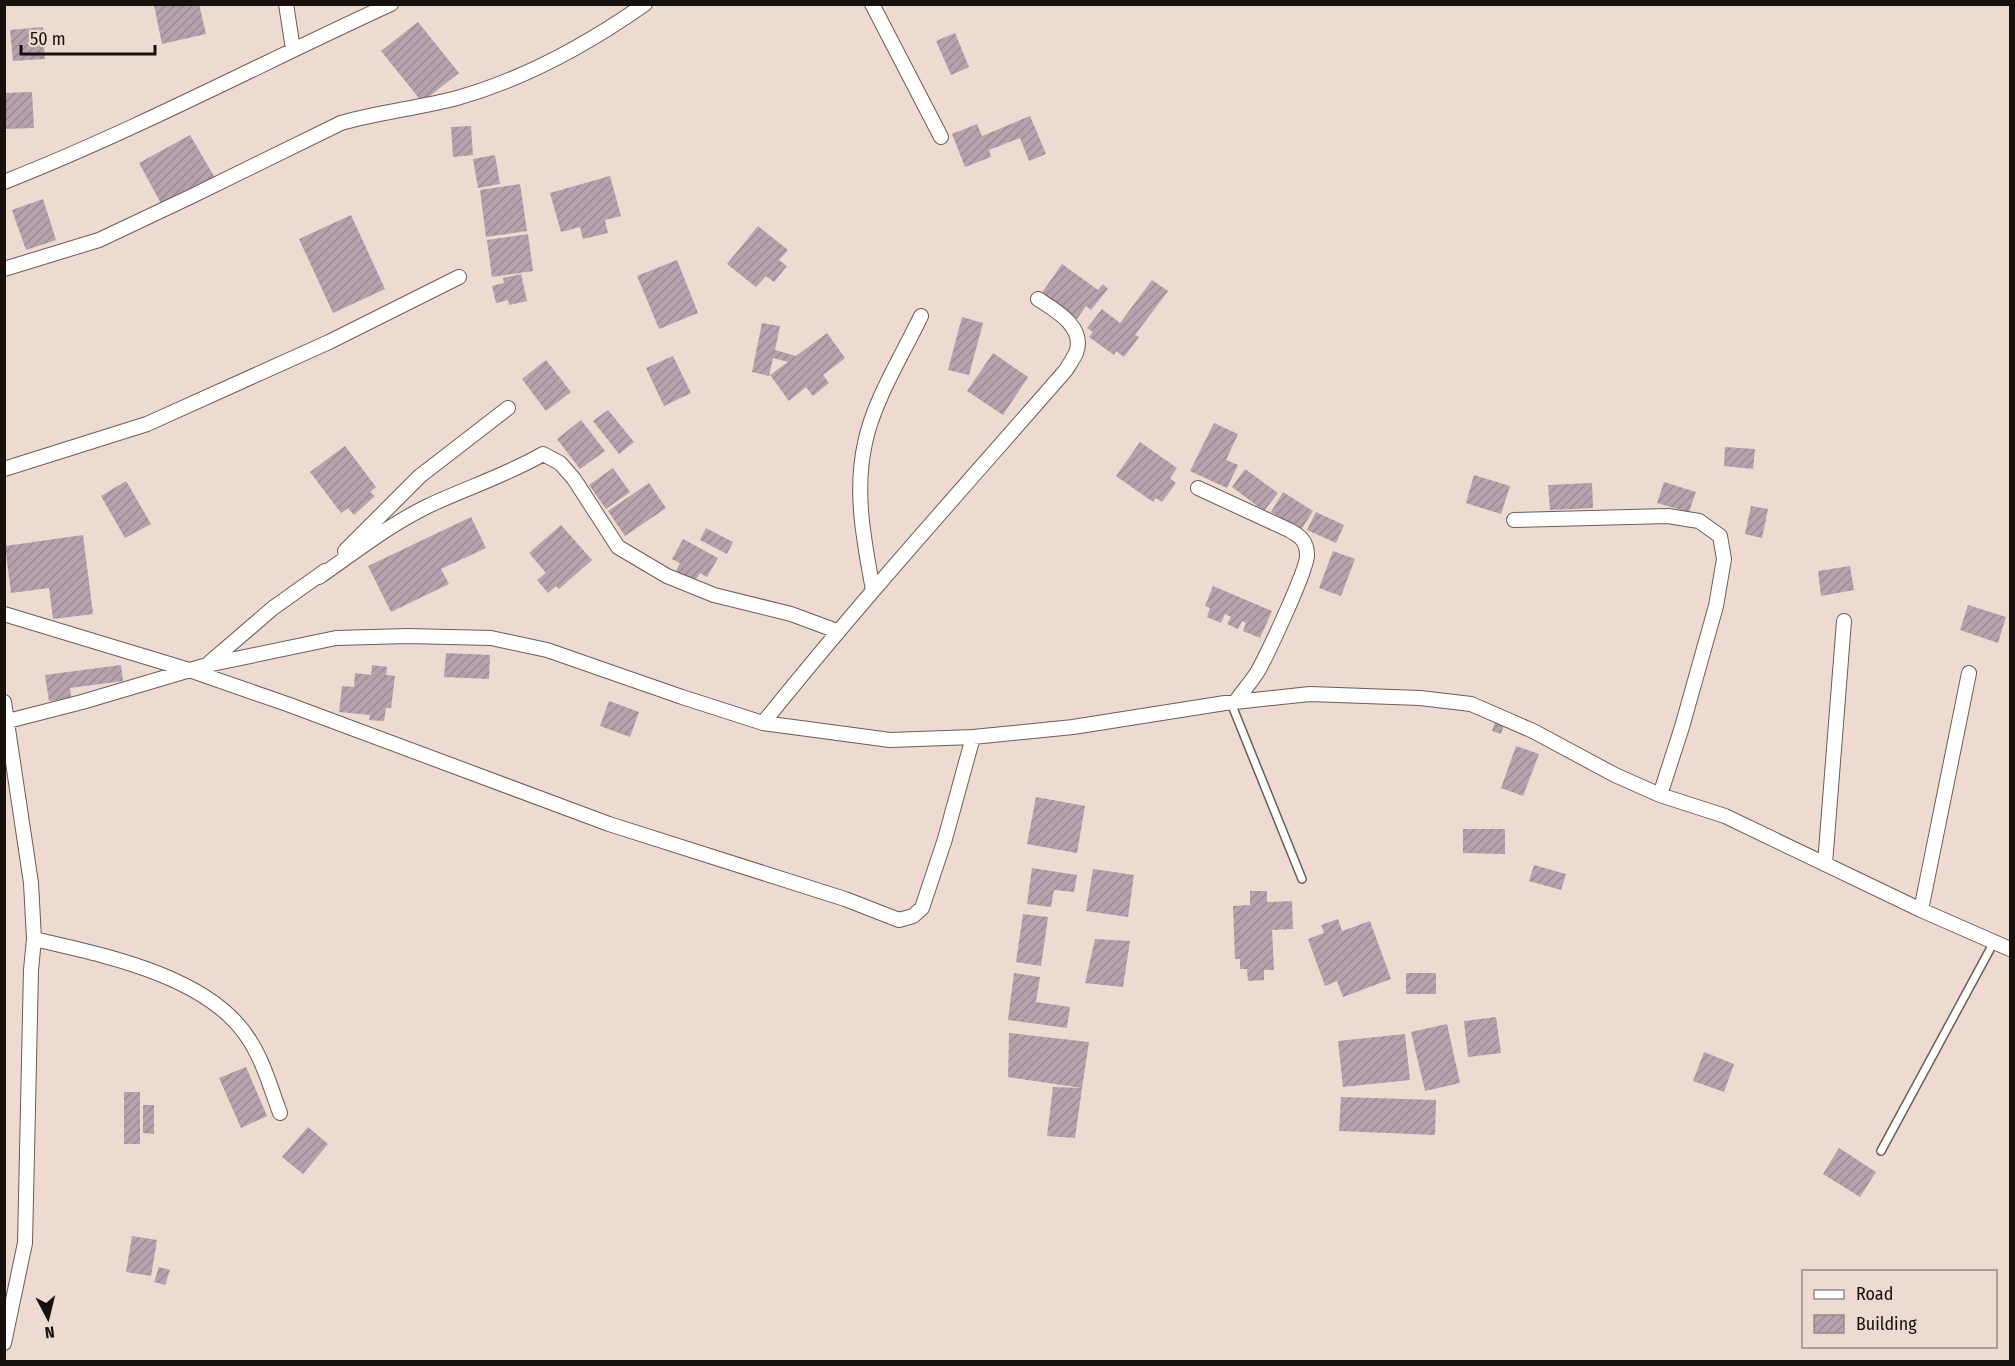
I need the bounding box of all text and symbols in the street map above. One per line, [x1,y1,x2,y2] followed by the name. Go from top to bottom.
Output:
[21,18,154,56] scale bar
[30,28,66,50] text: 50 m
[1802,1270,1997,1348] legend
[1856,1283,1893,1305] text: Road
[18,1288,78,1348] north arrow
[1856,1313,1917,1335] text: Building
[44,1322,56,1342] text: N

